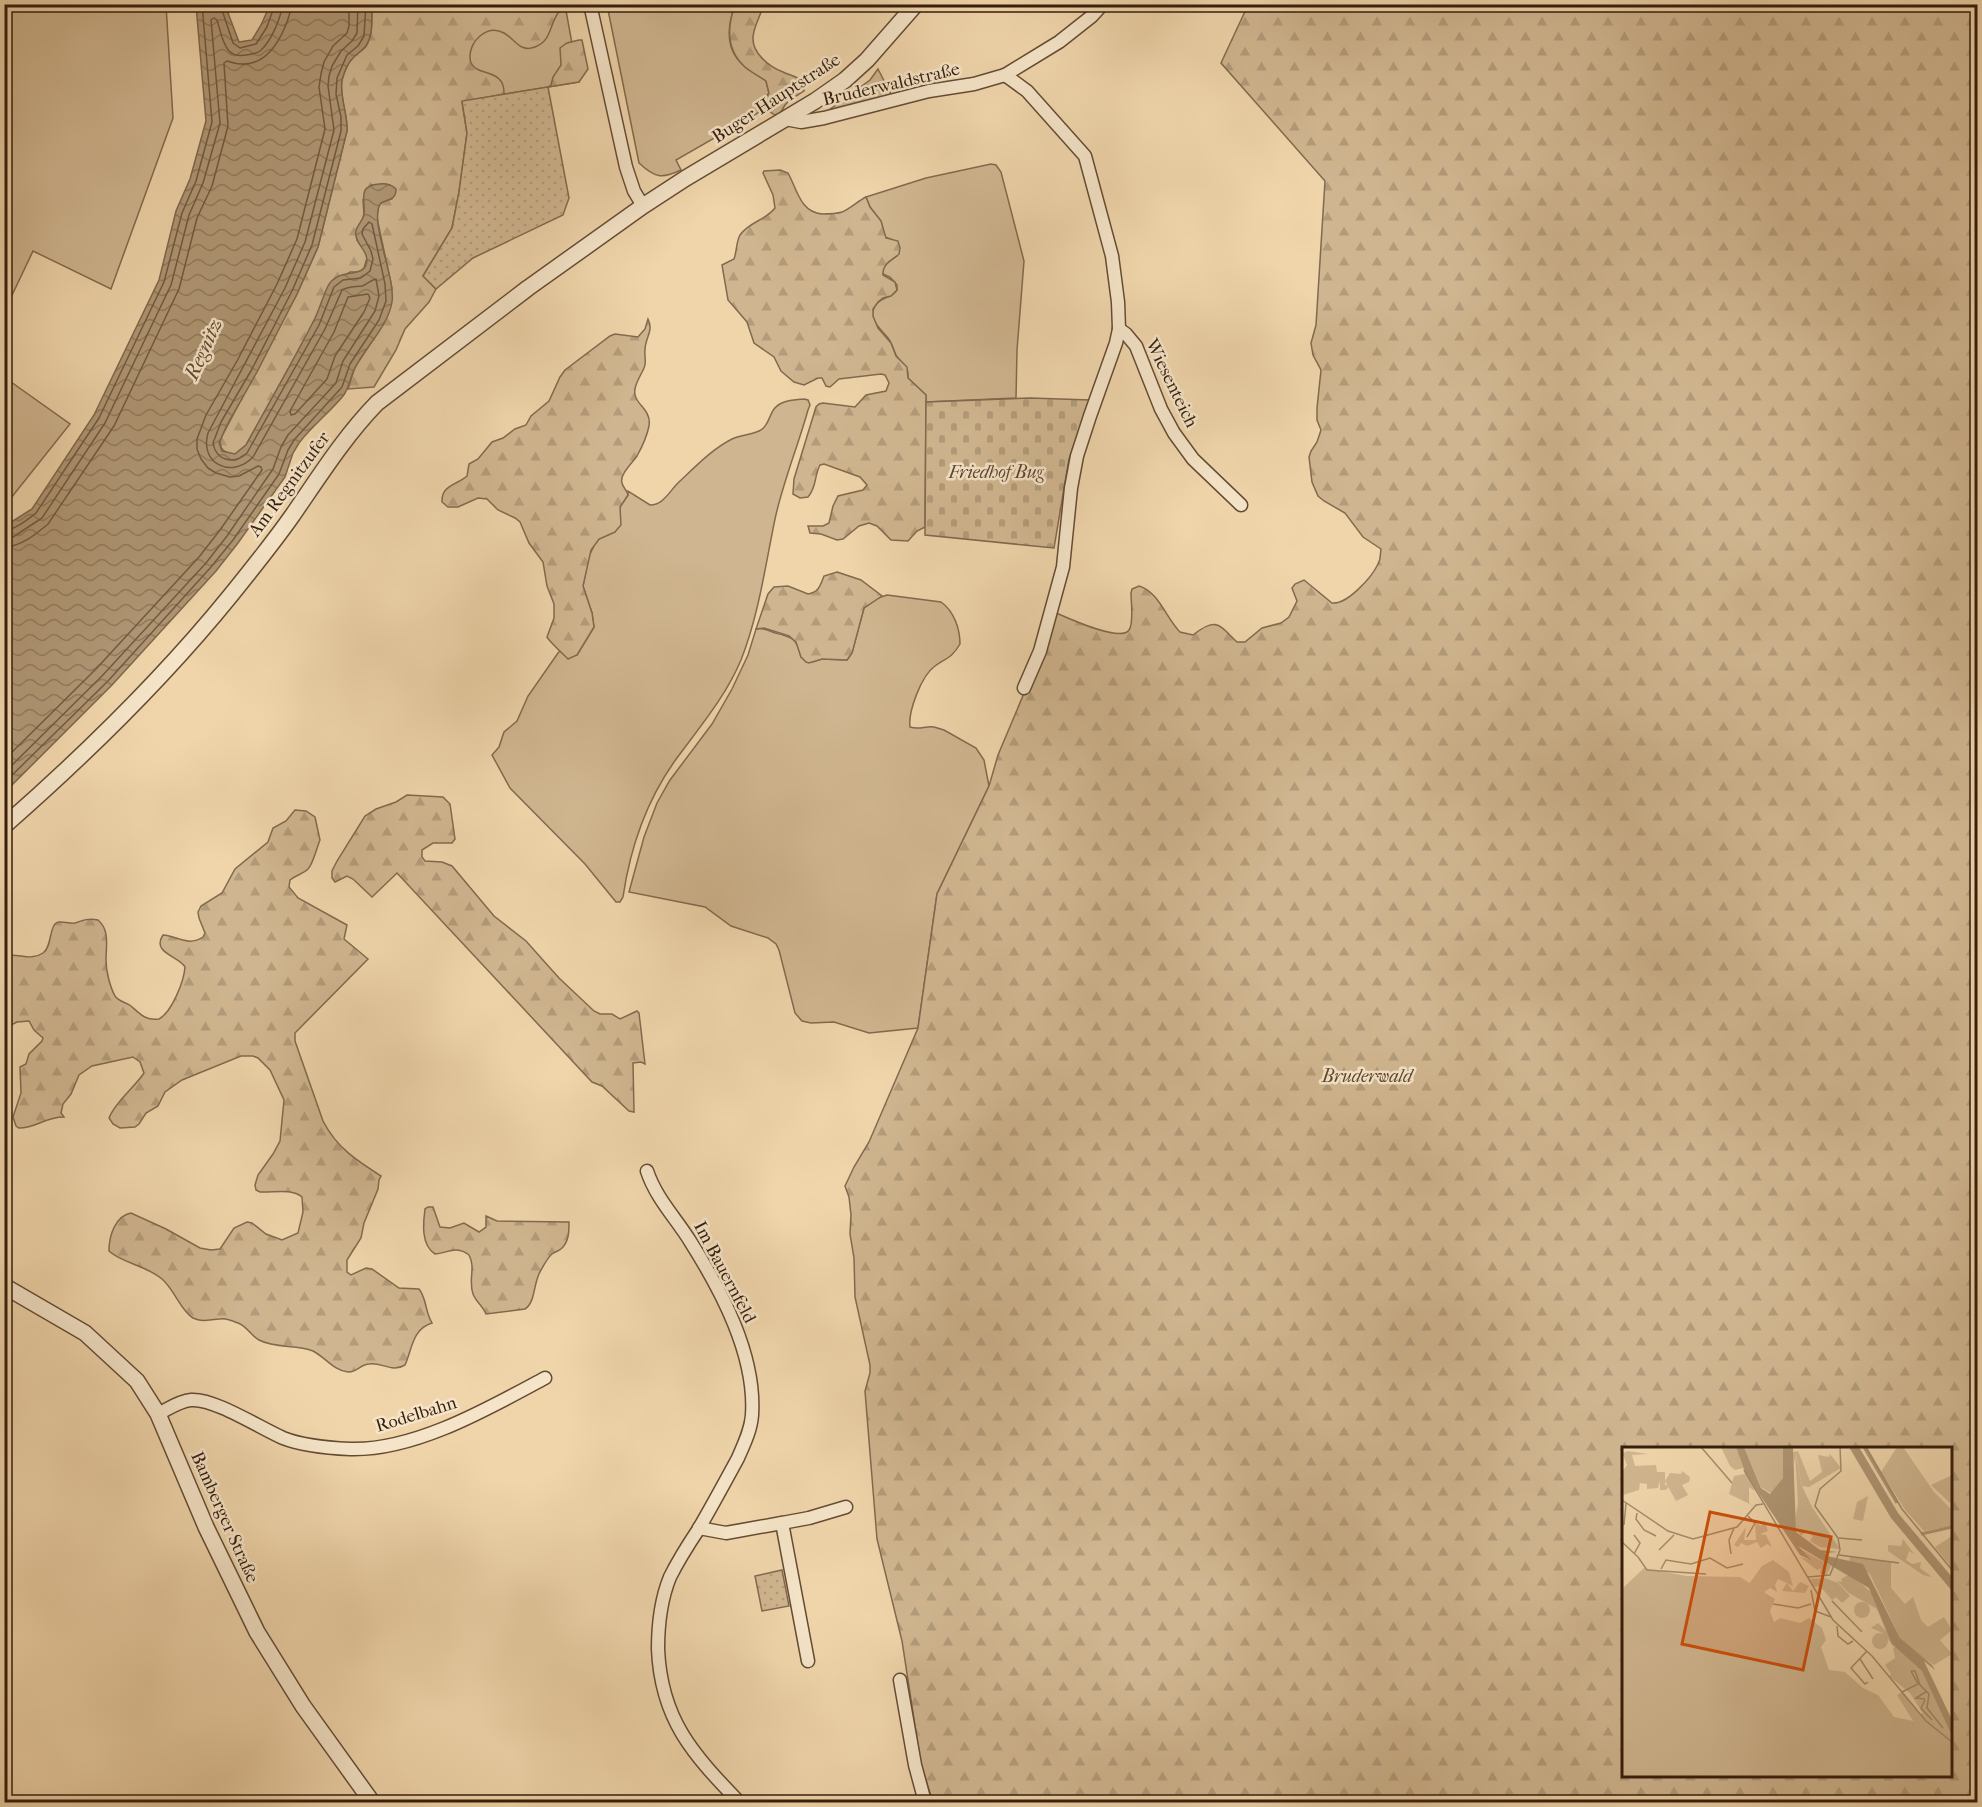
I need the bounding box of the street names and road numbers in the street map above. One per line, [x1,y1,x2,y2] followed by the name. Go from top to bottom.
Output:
[708,49,844,148] street label: Buger Hauptstraße
[821,58,962,110] street label: Bruderwaldstraße
[1141,335,1202,431] street label: Wiesenteich
[244,428,335,542] street label: Am Regnitzufer
[689,1218,760,1327] street label: Im Bauernfeld
[373,1392,460,1437] street label: Rodelbahn
[186,1448,263,1586] street label: Bamberger Straße

